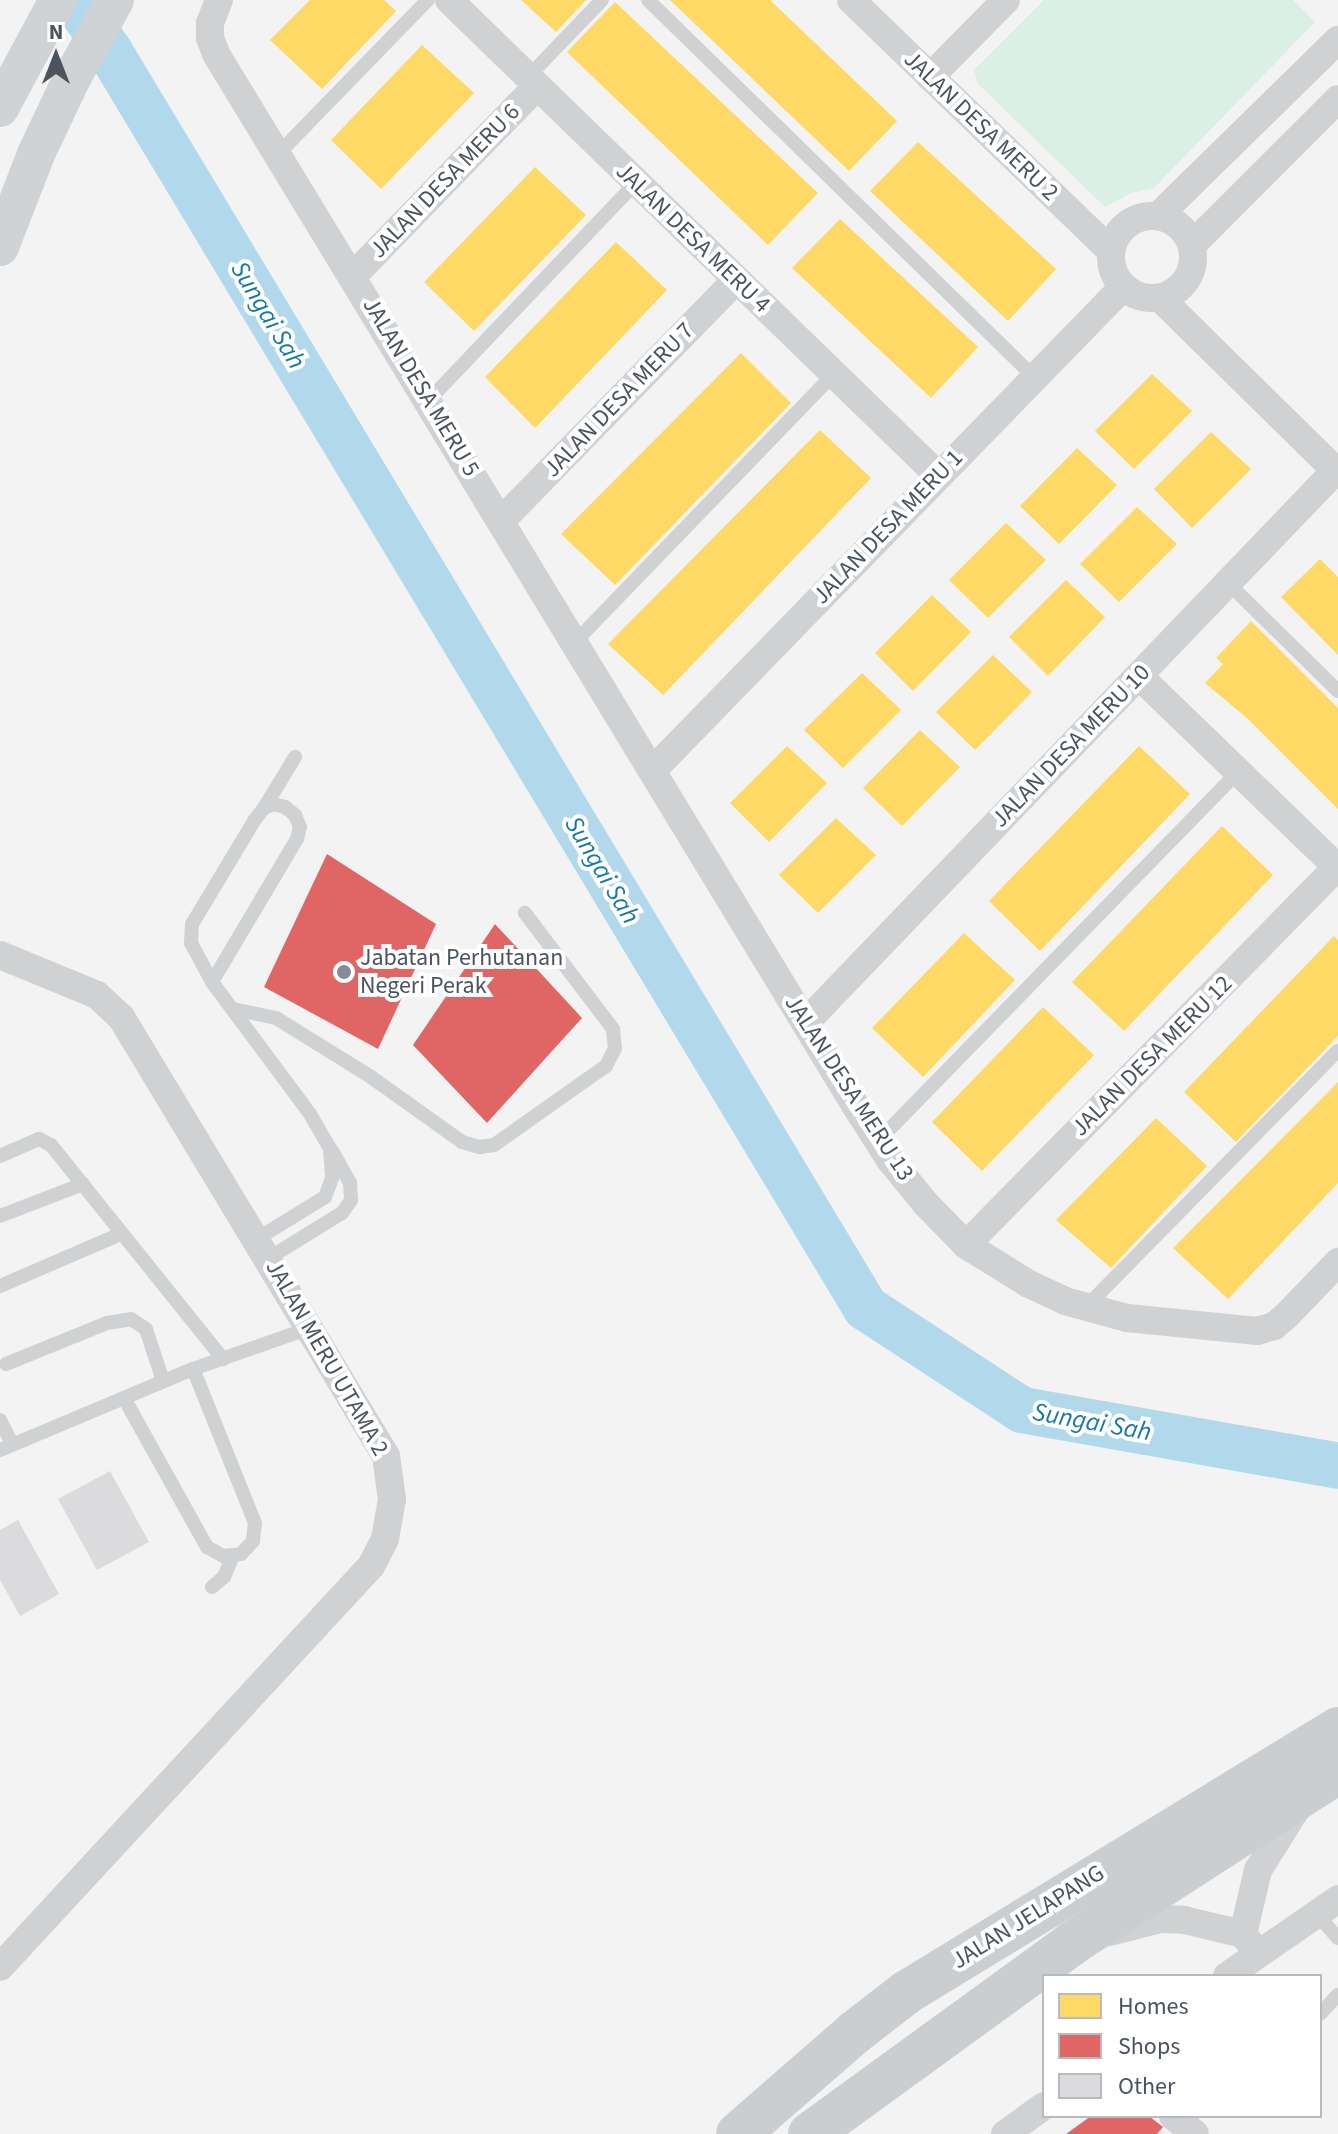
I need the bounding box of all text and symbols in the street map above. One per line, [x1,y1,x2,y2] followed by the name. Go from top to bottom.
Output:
[16,16,96,96] north arrow
[49,16,63,48] text: N
[898,45,1064,207] street label: JALAN DESA MERU 2
[364,98,526,264] street label: JALAN DESA MERU 6
[610,157,776,319] street label: JALAN DESA MERU 4
[224,255,312,375] water label: Sungai Sah
[356,292,486,482] street label: JALAN DESA MERU 5
[538,317,700,483] street label: JALAN DESA MERU 7
[807,444,969,610] street label: JALAN DESA MERU 1
[986,658,1156,834] street label: JALAN DESA MERU 10
[558,810,646,930] water label: Sungai Sah
[360,944,563,1000] place label: Jabatan Perhutanan Negeri Perak
[335,963,353,981] marker: Jabatan Perhutanan Negeri Perak
[1066,970,1238,1142] street label: JALAN DESA MERU 12
[778,990,920,1186] street label: JALAN DESA MERU 13
[259,1255,395,1461] street label: JALAN MERU UTAMA 2
[1030,1396,1154,1448] water label: Sungai Sah
[946,1859,1110,1975] street label: JALAN JELAPANG
[1042,1974,1322,2118] legend
[1118,1989,1189,2024] text: Homes
[1118,2029,1180,2064] text: Shops
[1118,2069,1175,2104] text: Other

